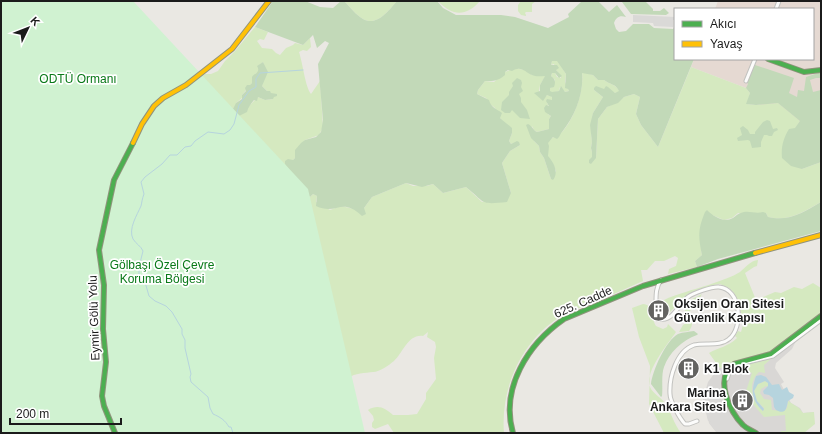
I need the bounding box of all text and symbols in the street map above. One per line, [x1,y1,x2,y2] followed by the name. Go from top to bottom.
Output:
[8,8,48,48] north arrow
[674,8,814,60] legend
[28,14,42,28] text: K
[710,17,737,31] text: Akıcı
[710,37,742,51] text: Yavaş
[39,72,117,86] park label: ODTÜ Ormanı
[110,258,215,286] park label: Gölbaşı Özel Çevre Koruma Bölgesi
[86,275,102,361] street label: Eymir Gölü Yolu
[552,283,614,321] street label: 625. Cadde
[674,297,784,325] place label: Oksijen Oran Sitesi Güvenlik Kapısı
[645,298,671,324] building icon: Oksijen Oran Sitesi Güvenlik Kapısı
[675,356,701,382] building icon: K1 Blok
[704,362,749,376] place label: K1 Blok
[650,386,726,414] place label: Marina Ankara Sitesi
[729,387,755,413] building icon: Marina Ankara Sitesi
[10,400,121,426] scale bar
[16,407,49,421] text: 200 m

